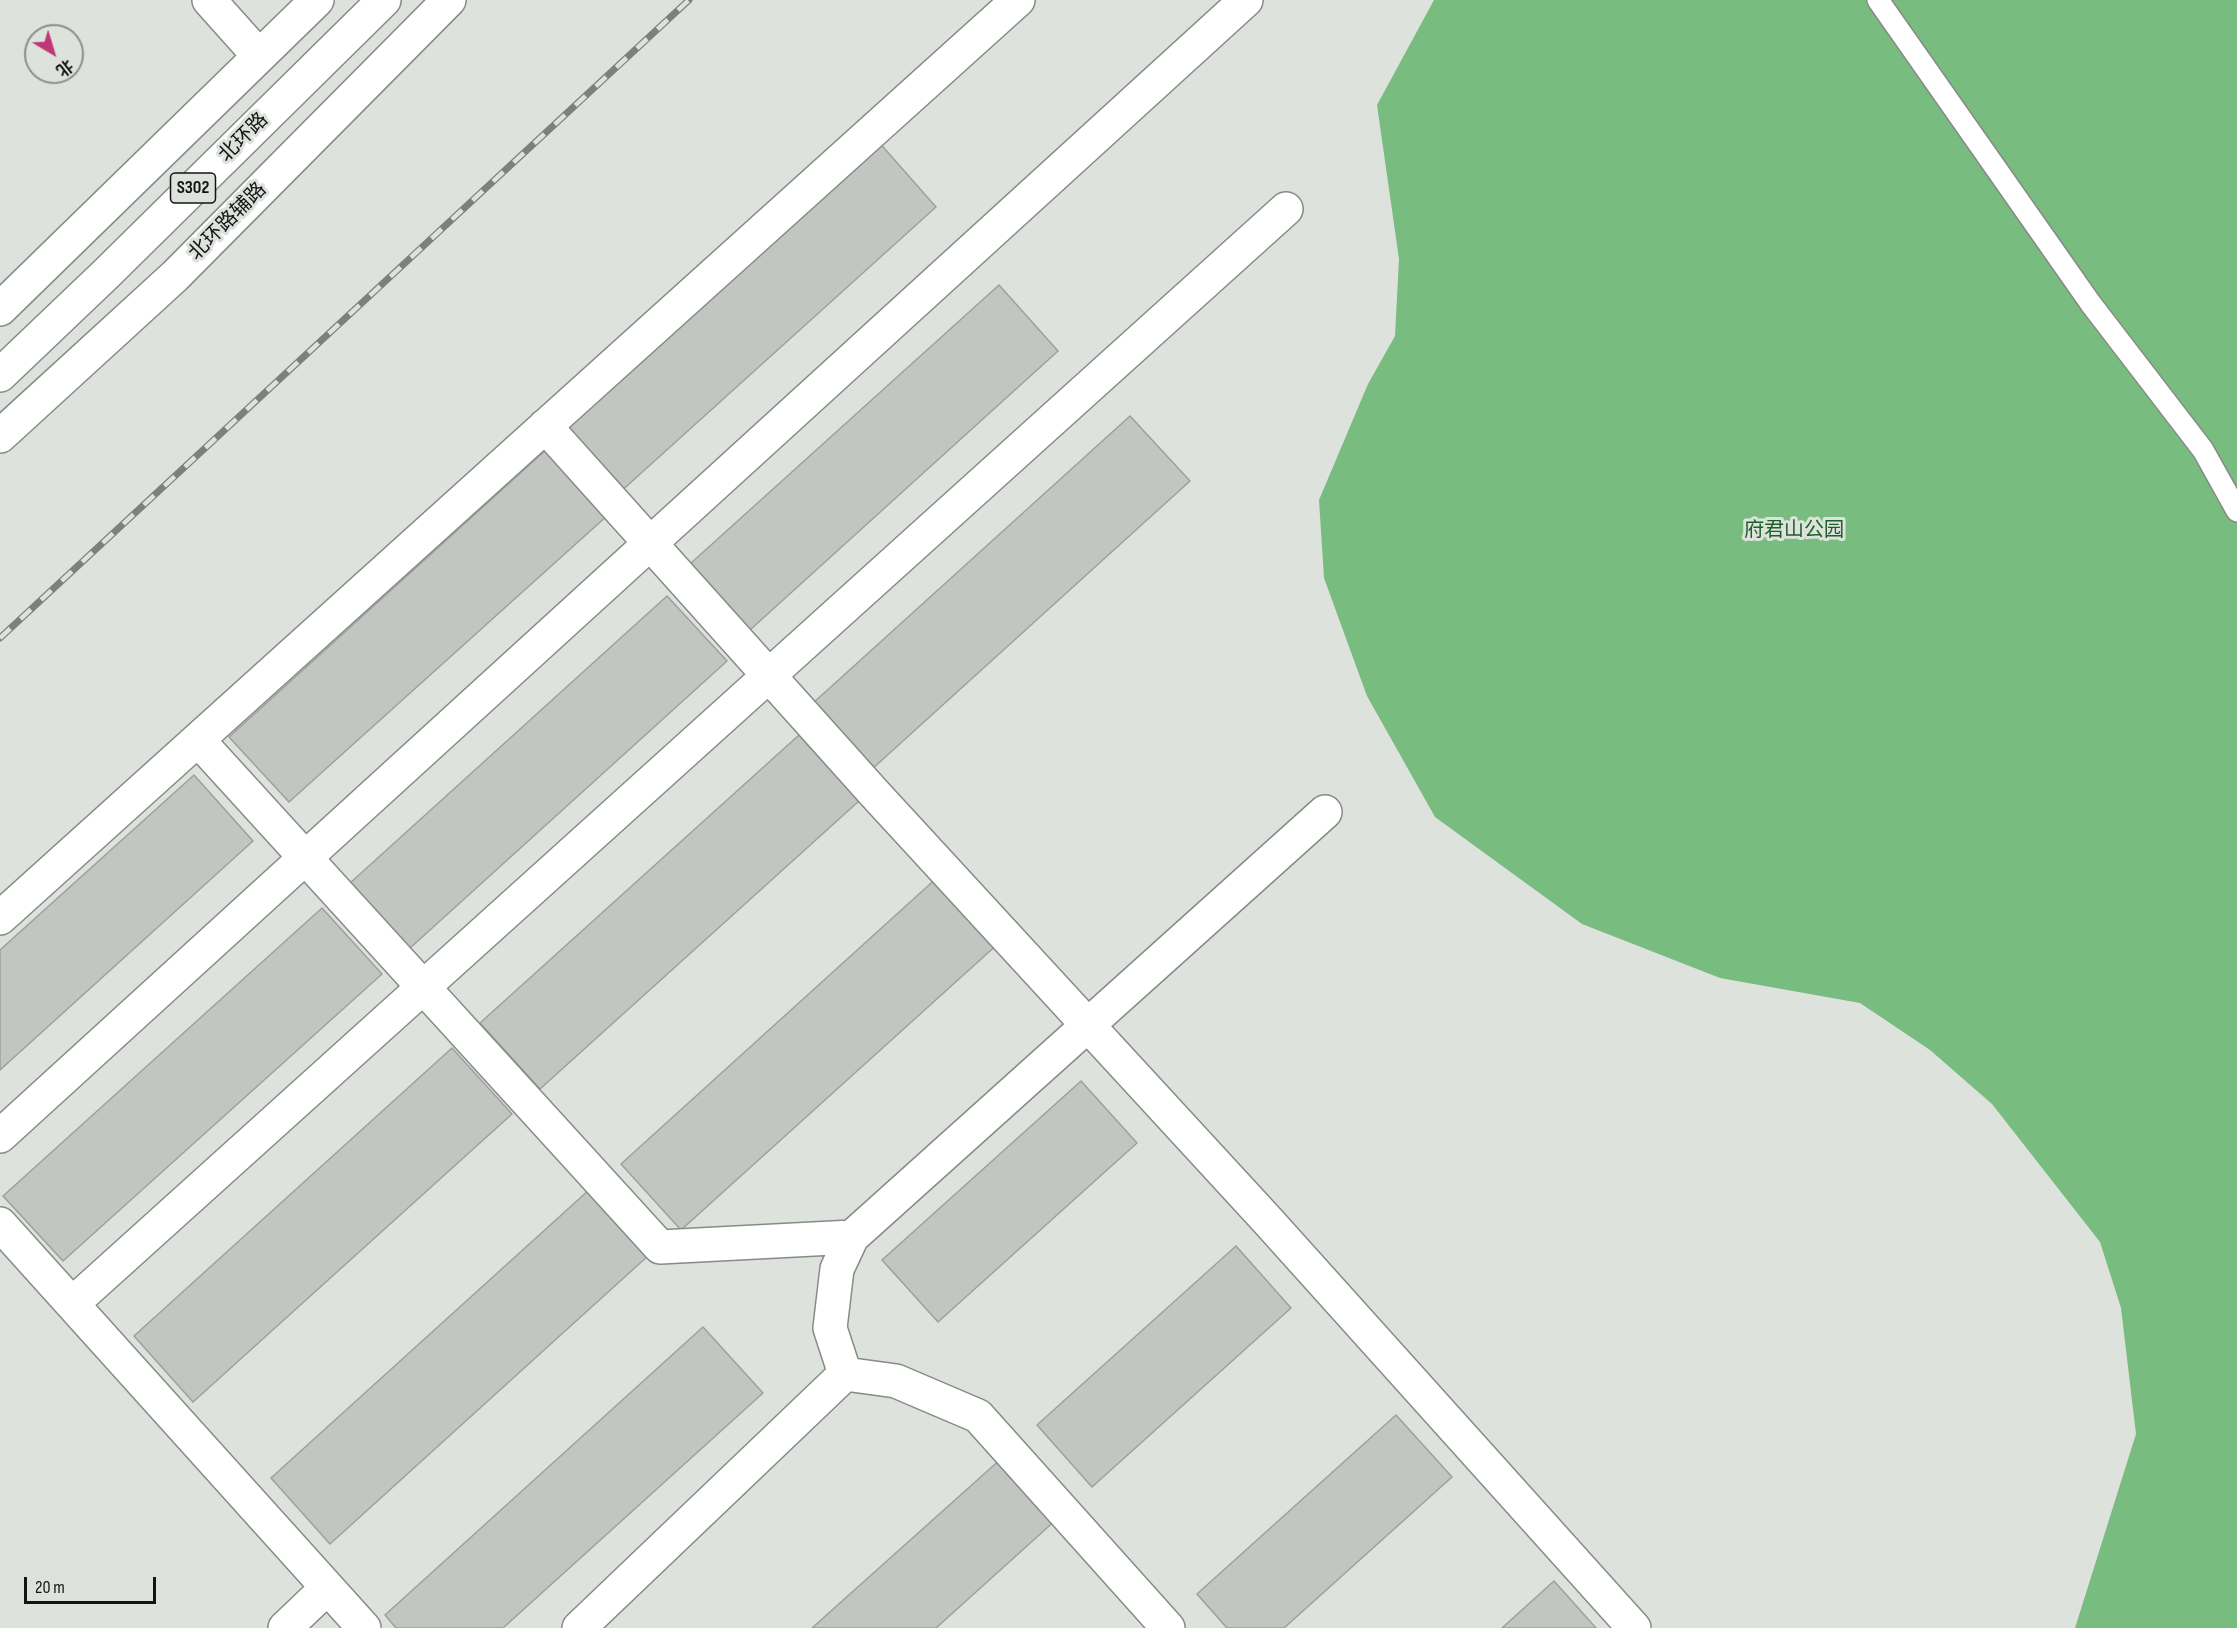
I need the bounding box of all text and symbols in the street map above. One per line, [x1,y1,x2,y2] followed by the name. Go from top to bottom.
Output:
[24,24,84,84] north arrow
[52,55,76,79] text: 北
[214,108,274,168] street label: 北环路
[170,173,216,203] road number: S302
[184,178,272,266] street label: 北环路辅路
[1744,519,1844,543] park label: 府君山公园
[27,1565,159,1603] scale bar
[35,1577,65,1598] text: 20 m

